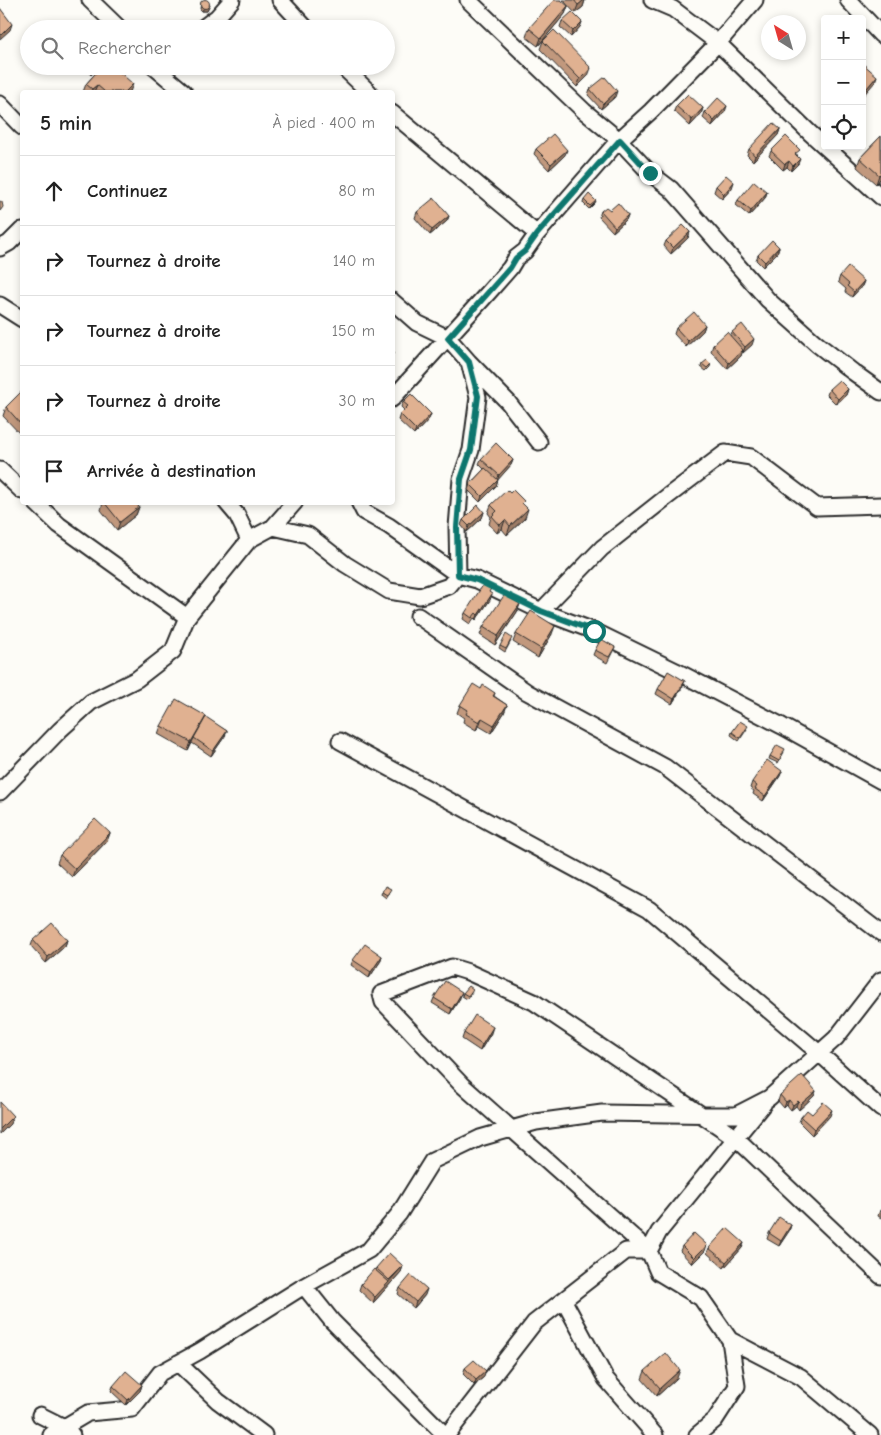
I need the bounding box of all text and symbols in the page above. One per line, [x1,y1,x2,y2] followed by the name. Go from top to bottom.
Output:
[761,15,806,60] north arrow
[821,15,866,150] map controls
[821,15,866,60] button: +
[20,20,395,75] search box
[38,34,66,62] icon: search
[78,37,171,59] text: Rechercher
[821,60,866,105] button: −
[821,105,866,150] button: locate
[40,111,92,135] text: 5 min
[272,114,375,132] text: À pied · 400 m
[639,162,662,185] route end
[40,177,68,205] icon: ahead
[87,180,167,202] text: Continuez
[338,182,375,200] text: 80 m
[40,247,68,275] icon: right
[87,250,221,272] text: Tournez à droite
[333,252,375,270] text: 140 m
[40,317,68,345] icon: right
[87,320,221,342] text: Tournez à droite
[332,322,375,340] text: 150 m
[40,387,68,415] icon: right
[87,390,221,412] text: Tournez à droite
[339,392,375,410] text: 30 m
[40,457,68,485] icon: arrive
[87,460,256,482] text: Arrivée à destination
[583,620,606,643] route start

